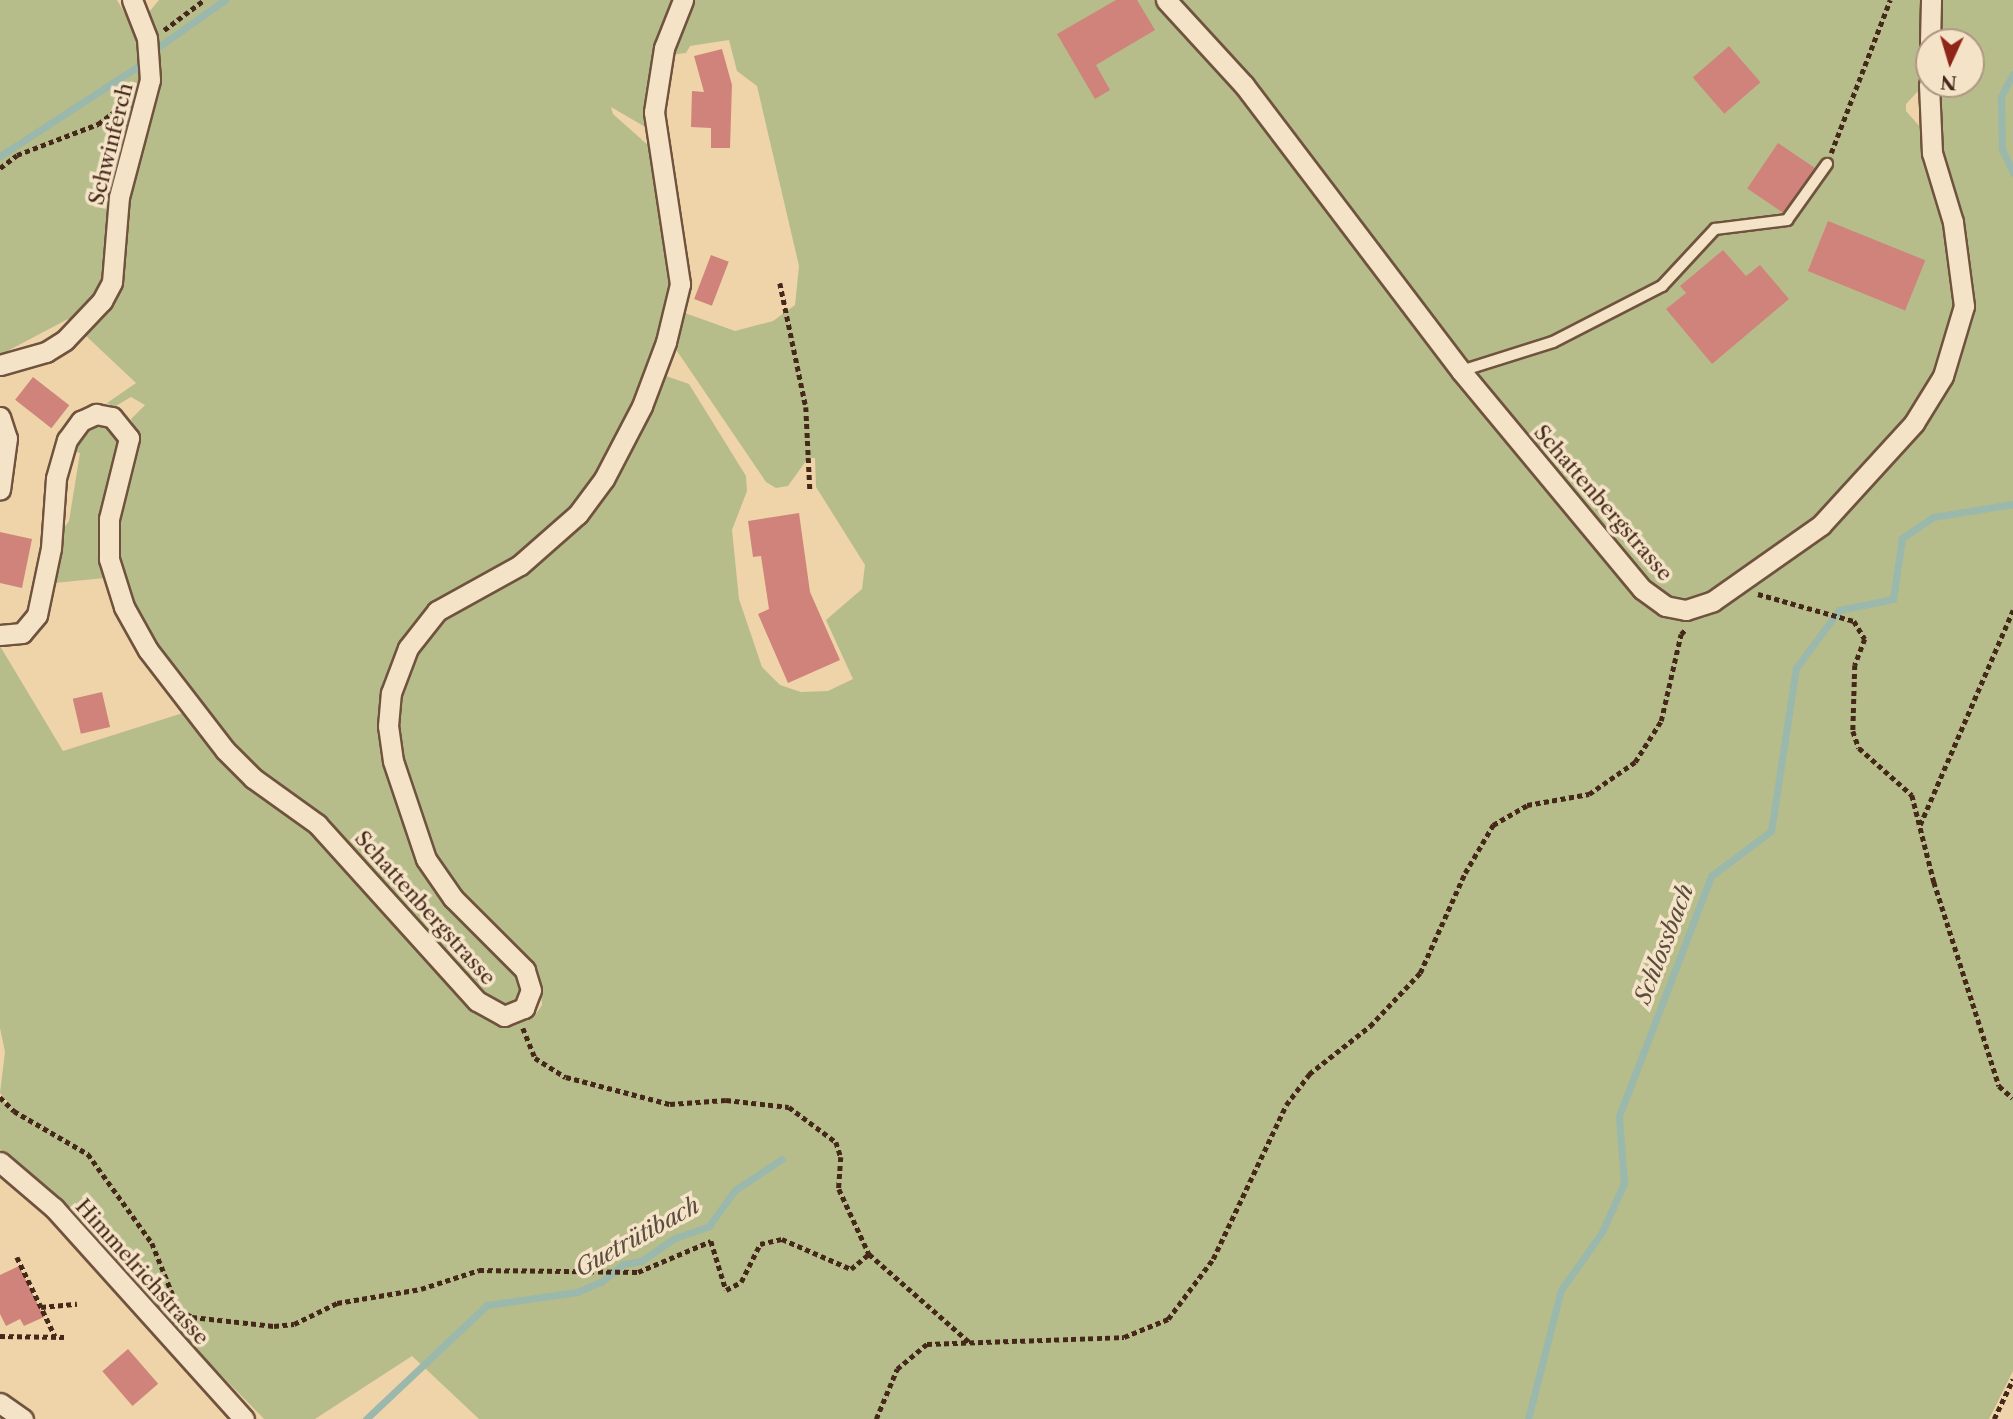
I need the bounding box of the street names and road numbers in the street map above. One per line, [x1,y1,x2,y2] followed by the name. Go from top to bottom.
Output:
[84,80,138,208] street label: Schwinferch
[1528,420,1678,586] street label: Schattenbergstrasse
[349,826,501,990] street label: Schattenbergstrasse
[70,1194,214,1350] street label: Himmelrichstrasse

